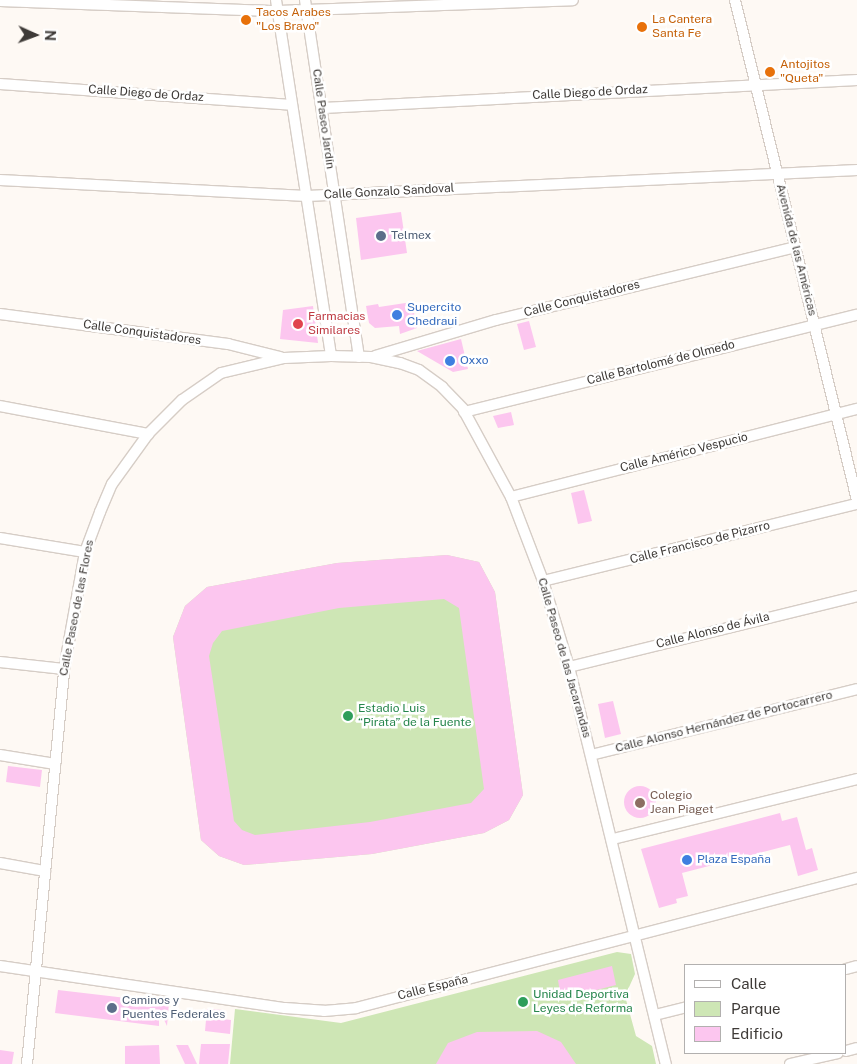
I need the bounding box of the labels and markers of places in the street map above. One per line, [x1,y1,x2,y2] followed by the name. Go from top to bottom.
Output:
[256,6,331,34] place label: Tacos Arabes "Los Bravo"
[652,13,712,41] place label: La Cantera Santa Fe
[240,14,252,26] marker: Tacos Arabes "Los Bravo"
[636,21,648,33] marker: La Cantera Santa Fe
[780,58,830,86] place label: Antojitos "Queta"
[764,66,776,78] marker: Antojitos "Queta"
[391,229,431,243] place label: Telmex
[375,230,387,242] marker: Telmex
[407,301,461,329] place label: Supercito Chedraui
[391,309,403,321] marker: Supercito Chedraui
[308,310,365,338] place label: Farmacias Similares
[292,318,304,330] marker: Farmacias Similares
[460,354,489,368] place label: Oxxo
[444,355,456,367] marker: Oxxo
[358,702,472,730] place label: Estadio Luis “Pirata” de la Fuente
[342,710,354,722] marker: Estadio Luis “Pirata” de la Fuente
[650,789,714,817] place label: Colegio Jean Piaget
[634,797,646,809] marker: Colegio Jean Piaget
[697,853,771,867] place label: Plaza España
[681,854,693,866] marker: Plaza España
[533,988,633,1016] place label: Unidad Deportiva Leyes de Reforma
[122,994,225,1022] place label: Caminos y Puentes Federales
[517,996,529,1008] marker: Unidad Deportiva Leyes de Reforma
[106,1002,118,1014] marker: Caminos y Puentes Federales

